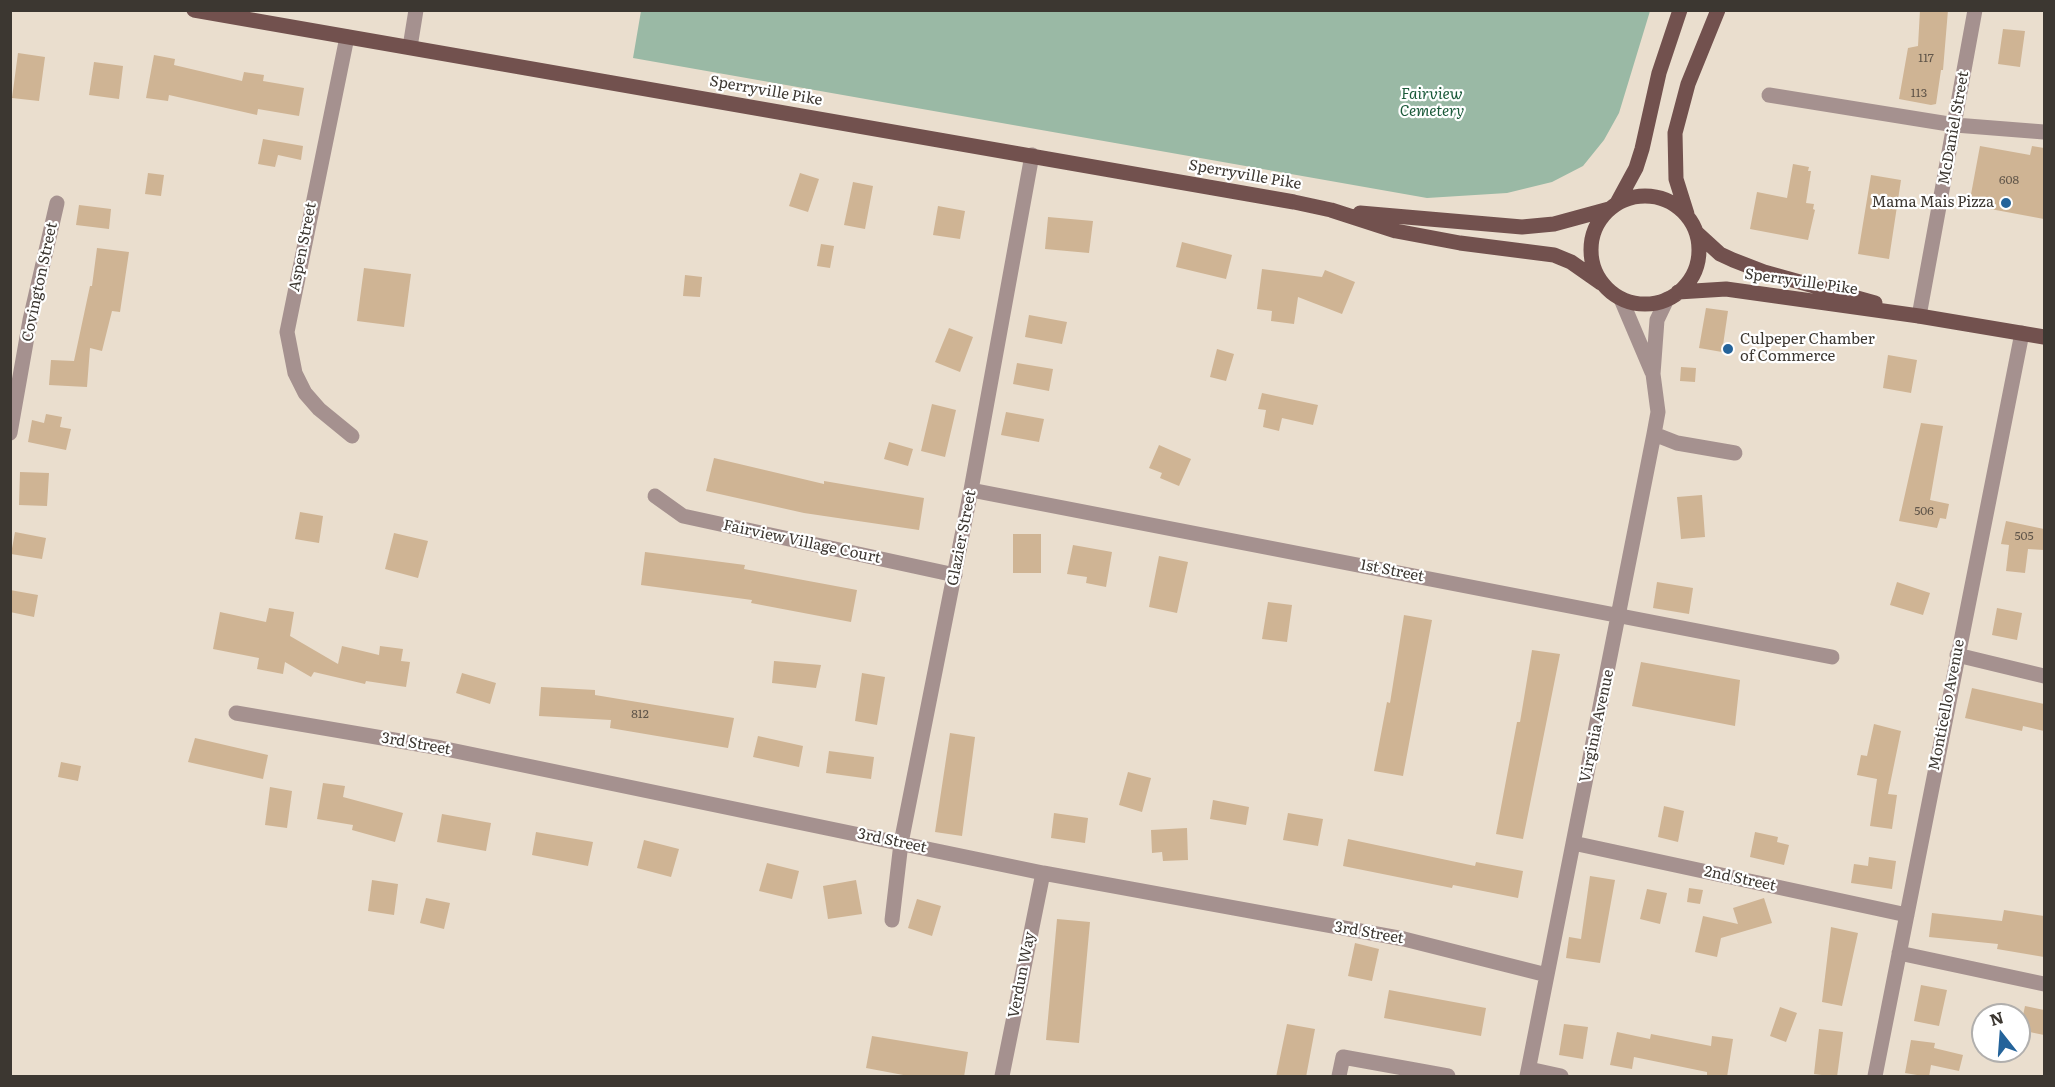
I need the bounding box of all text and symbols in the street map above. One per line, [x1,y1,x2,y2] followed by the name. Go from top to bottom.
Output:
[1918,51,1934,65] house number: 117
[1935,70,1973,186] street label: McDaniel Street
[708,72,824,110] street label: Sperryville Pike
[1400,86,1464,121] park label: Fairview Cemetery
[1911,86,1927,100] house number: 113
[1187,156,1303,194] street label: Sperryville Pike
[1999,173,2019,187] house number: 608
[1871,194,1994,212] place label: Mama Mais Pizza
[1999,196,2013,210] marker: Mama Mais Pizza
[286,201,320,293] street label: Aspen Street
[19,221,61,343] street label: Covington Street
[1743,265,1859,299] street label: Sperryville Pike
[1740,331,1875,366] place label: Culpeper Chamber of Commerce
[1721,342,1735,356] marker: Culpeper Chamber of Commerce
[944,489,980,587] street label: Glazier Street
[1914,504,1934,518] house number: 506
[721,516,883,568] street label: Fairview Village Court
[2014,529,2034,543] house number: 505
[1359,556,1425,586] street label: 1st Street
[1925,638,1969,772] street label: Monticello Avenue
[1576,668,1618,784] street label: Virginia Avenue
[631,707,649,721] house number: 812
[380,729,452,759] street label: 3rd Street
[856,825,928,857] street label: 3rd Street
[1703,863,1777,895] street label: 2nd Street
[1333,918,1405,948] street label: 3rd Street
[1005,930,1039,1020] street label: Verdun Way
[1971,1003,2031,1063] north arrow
[1986,1004,2006,1031] text: N

